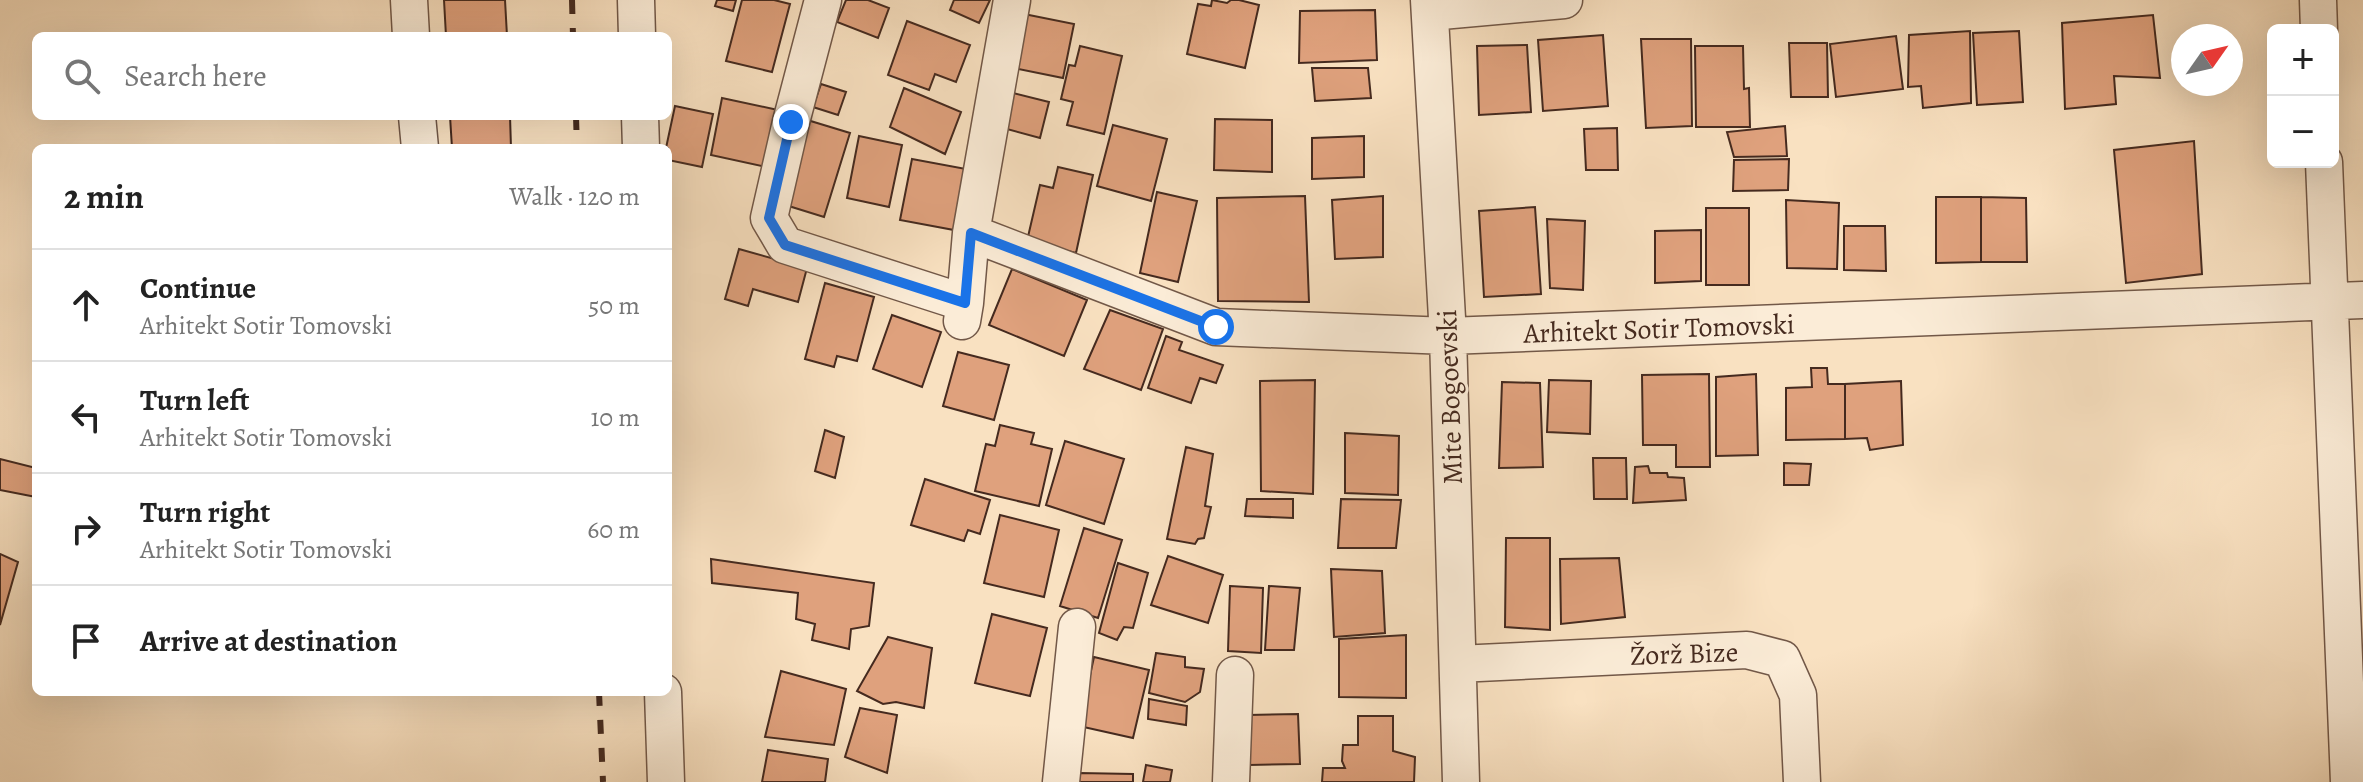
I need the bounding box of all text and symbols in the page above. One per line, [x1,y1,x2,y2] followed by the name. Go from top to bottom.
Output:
[2171,24,2243,96] north arrow
[2267,24,2339,168] map controls
[2267,24,2339,96] button: +
[32,32,672,120] search box
[60,54,104,98] icon: search
[124,56,267,96] text: Search here
[2267,96,2339,168] button: −
[773,104,809,140] route end
[64,173,144,220] text: 2 min
[509,179,640,214] text: Walk · 120 m
[140,268,256,308] text: Continue
[64,283,108,327] icon: ahead
[588,288,640,323] text: 50 m
[1522,305,1795,353] street label: Arhitekt Sotir Tomovski
[140,308,392,343] text: Arhitekt Sotir Tomovski
[1198,309,1234,345] route start
[1428,309,1472,485] street label: Mite Bogoevski
[140,380,249,420] text: Turn left
[64,395,108,439] icon: left
[590,400,640,435] text: 10 m
[140,420,392,455] text: Arhitekt Sotir Tomovski
[140,492,270,532] text: Turn right
[64,507,108,551] icon: right
[587,512,640,547] text: 60 m
[140,532,392,567] text: Arhitekt Sotir Tomovski
[64,619,108,663] icon: arrive
[140,621,397,661] text: Arrive at destination
[1629,633,1739,675] street label: Žorž Bize

